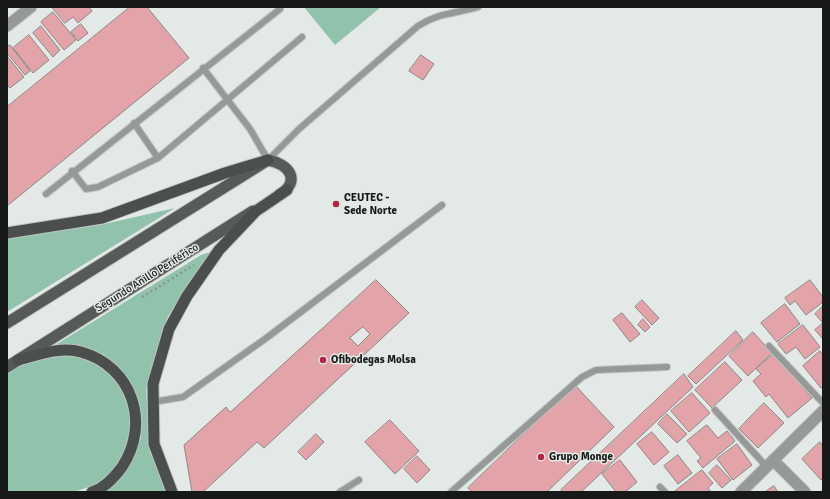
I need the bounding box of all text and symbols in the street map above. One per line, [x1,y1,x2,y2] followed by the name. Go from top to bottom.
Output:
[344,191,397,217] place label: CEUTEC - Sede Norte
[331,199,341,209] marker: CEUTEC - Sede Norte
[93,241,201,315] street label: Segundo Anillo Periférico
[331,353,416,367] place label: Ofibodegas Molsa
[318,355,328,365] marker: Ofibodegas Molsa
[549,450,613,464] place label: Grupo Monge
[536,452,546,462] marker: Grupo Monge

